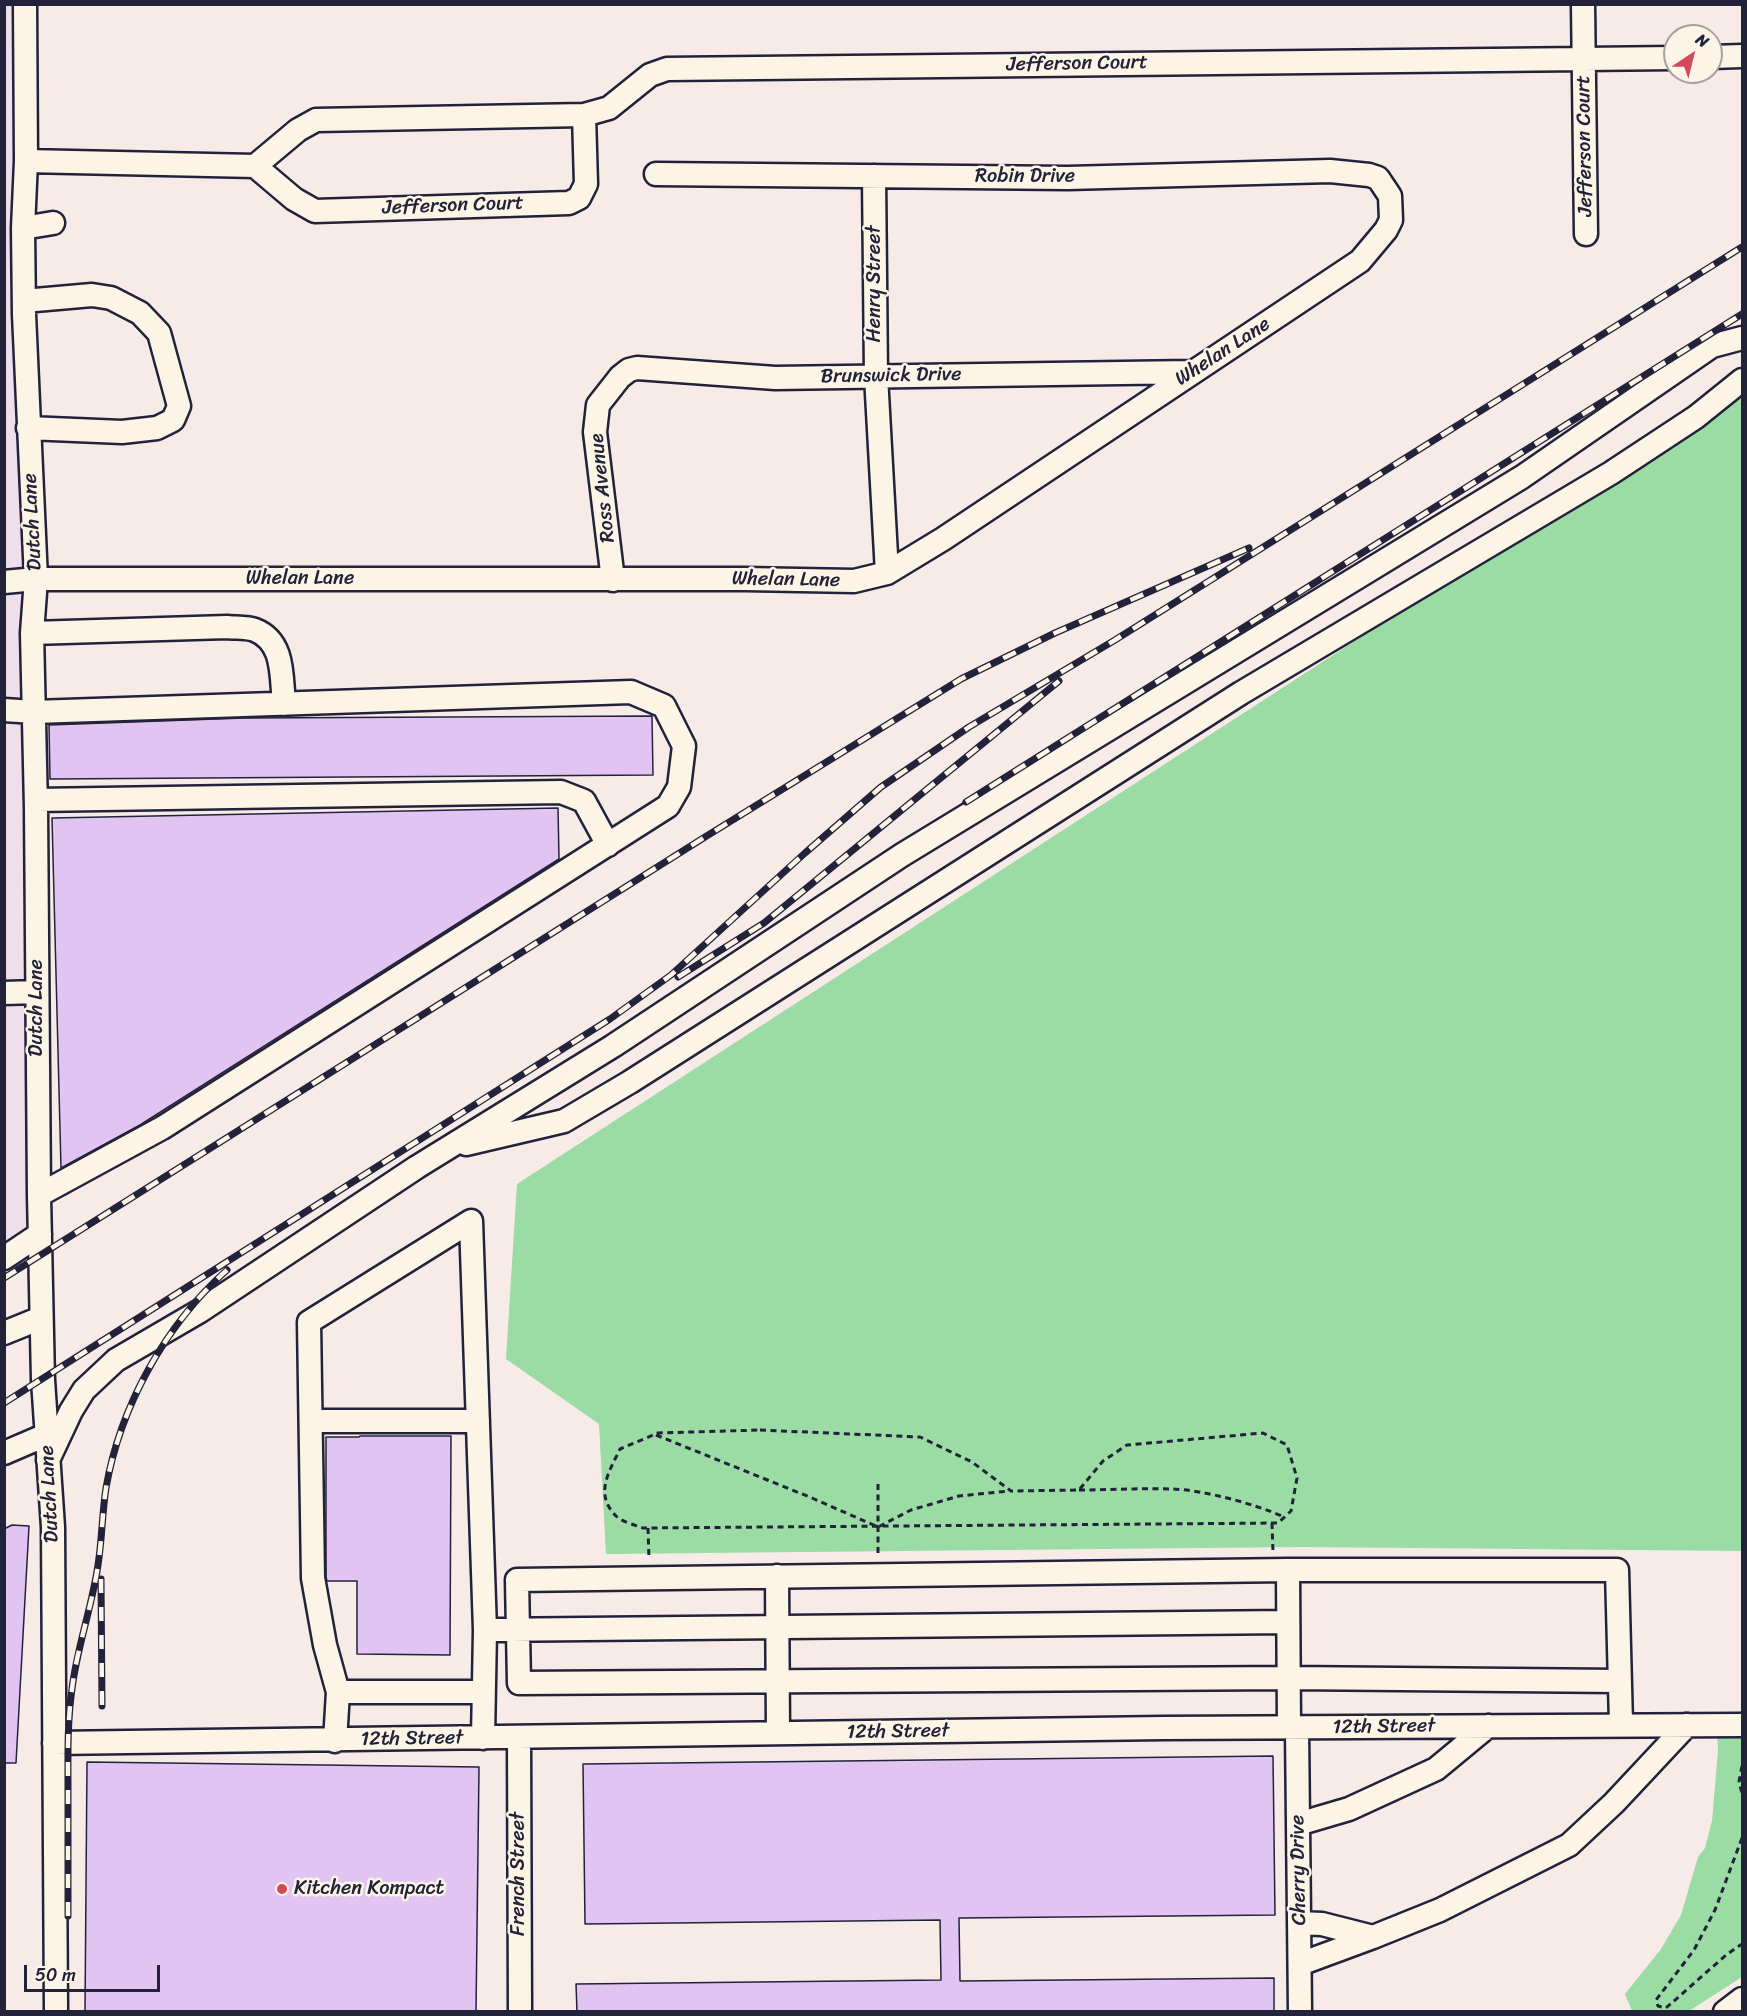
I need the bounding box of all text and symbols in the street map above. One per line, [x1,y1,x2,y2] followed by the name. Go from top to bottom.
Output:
[1663,24,1723,84] north arrow
[1690,25,1715,56] text: N
[1006,51,1148,77] street label: Jefferson Court
[1572,75,1598,217] street label: Jefferson Court
[975,165,1075,189] street label: Robin Drive
[382,192,524,220] street label: Jefferson Court
[863,226,887,342] street label: Henry Street
[1171,312,1275,392] street label: Whelan Lane
[820,363,962,389] street label: Brunswick Drive
[585,432,621,544] street label: Ross Avenue
[18,473,48,571] street label: Dutch Lane
[246,567,354,591] street label: Whelan Lane
[732,567,840,593] street label: Whelan Lane
[25,959,49,1057] street label: Dutch Lane
[35,1445,65,1543] street label: Dutch Lane
[1332,1714,1436,1740] street label: 12th Street
[846,1719,950,1745] street label: 12th Street
[360,1726,464,1752] street label: 12th Street
[507,1812,531,1936] street label: French Street
[1286,1815,1312,1925] street label: Cherry Drive
[294,1877,444,1901] place label: Kitchen Kompact
[275,1882,289,1896] marker: Kitchen Kompact
[27,1953,164,1991] scale bar
[35,1959,76,1991] text: 50 m

